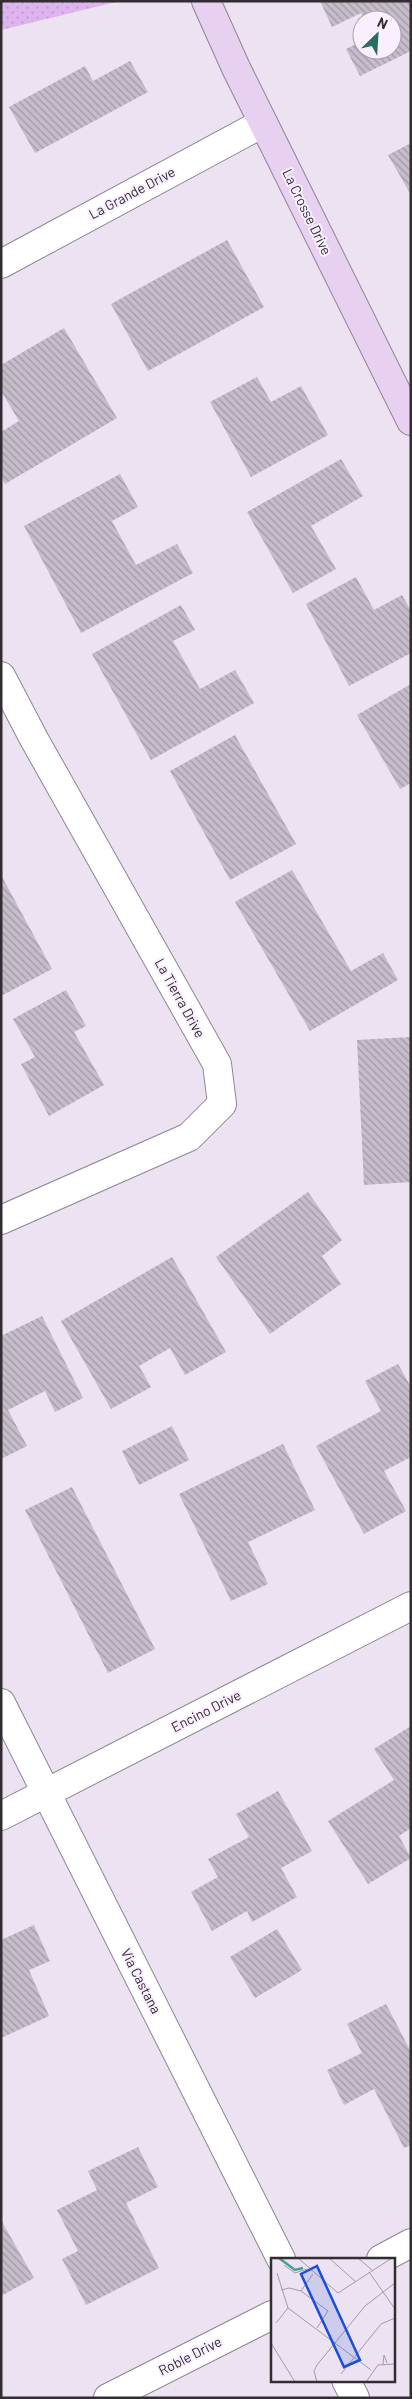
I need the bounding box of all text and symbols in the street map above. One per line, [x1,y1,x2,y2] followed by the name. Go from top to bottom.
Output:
[352,10,402,60] north arrow
[375,13,391,32] text: N
[86,163,178,222] street label: La Grande Drive
[279,166,336,258] street label: La Crosse Drive
[152,955,209,1040] street label: La Tierra Drive
[168,1686,243,1735] street label: Encino Drive
[118,1945,165,2016] street label: Via Castana
[271,2258,394,2382] inset map
[155,2332,224,2379] street label: Roble Drive

